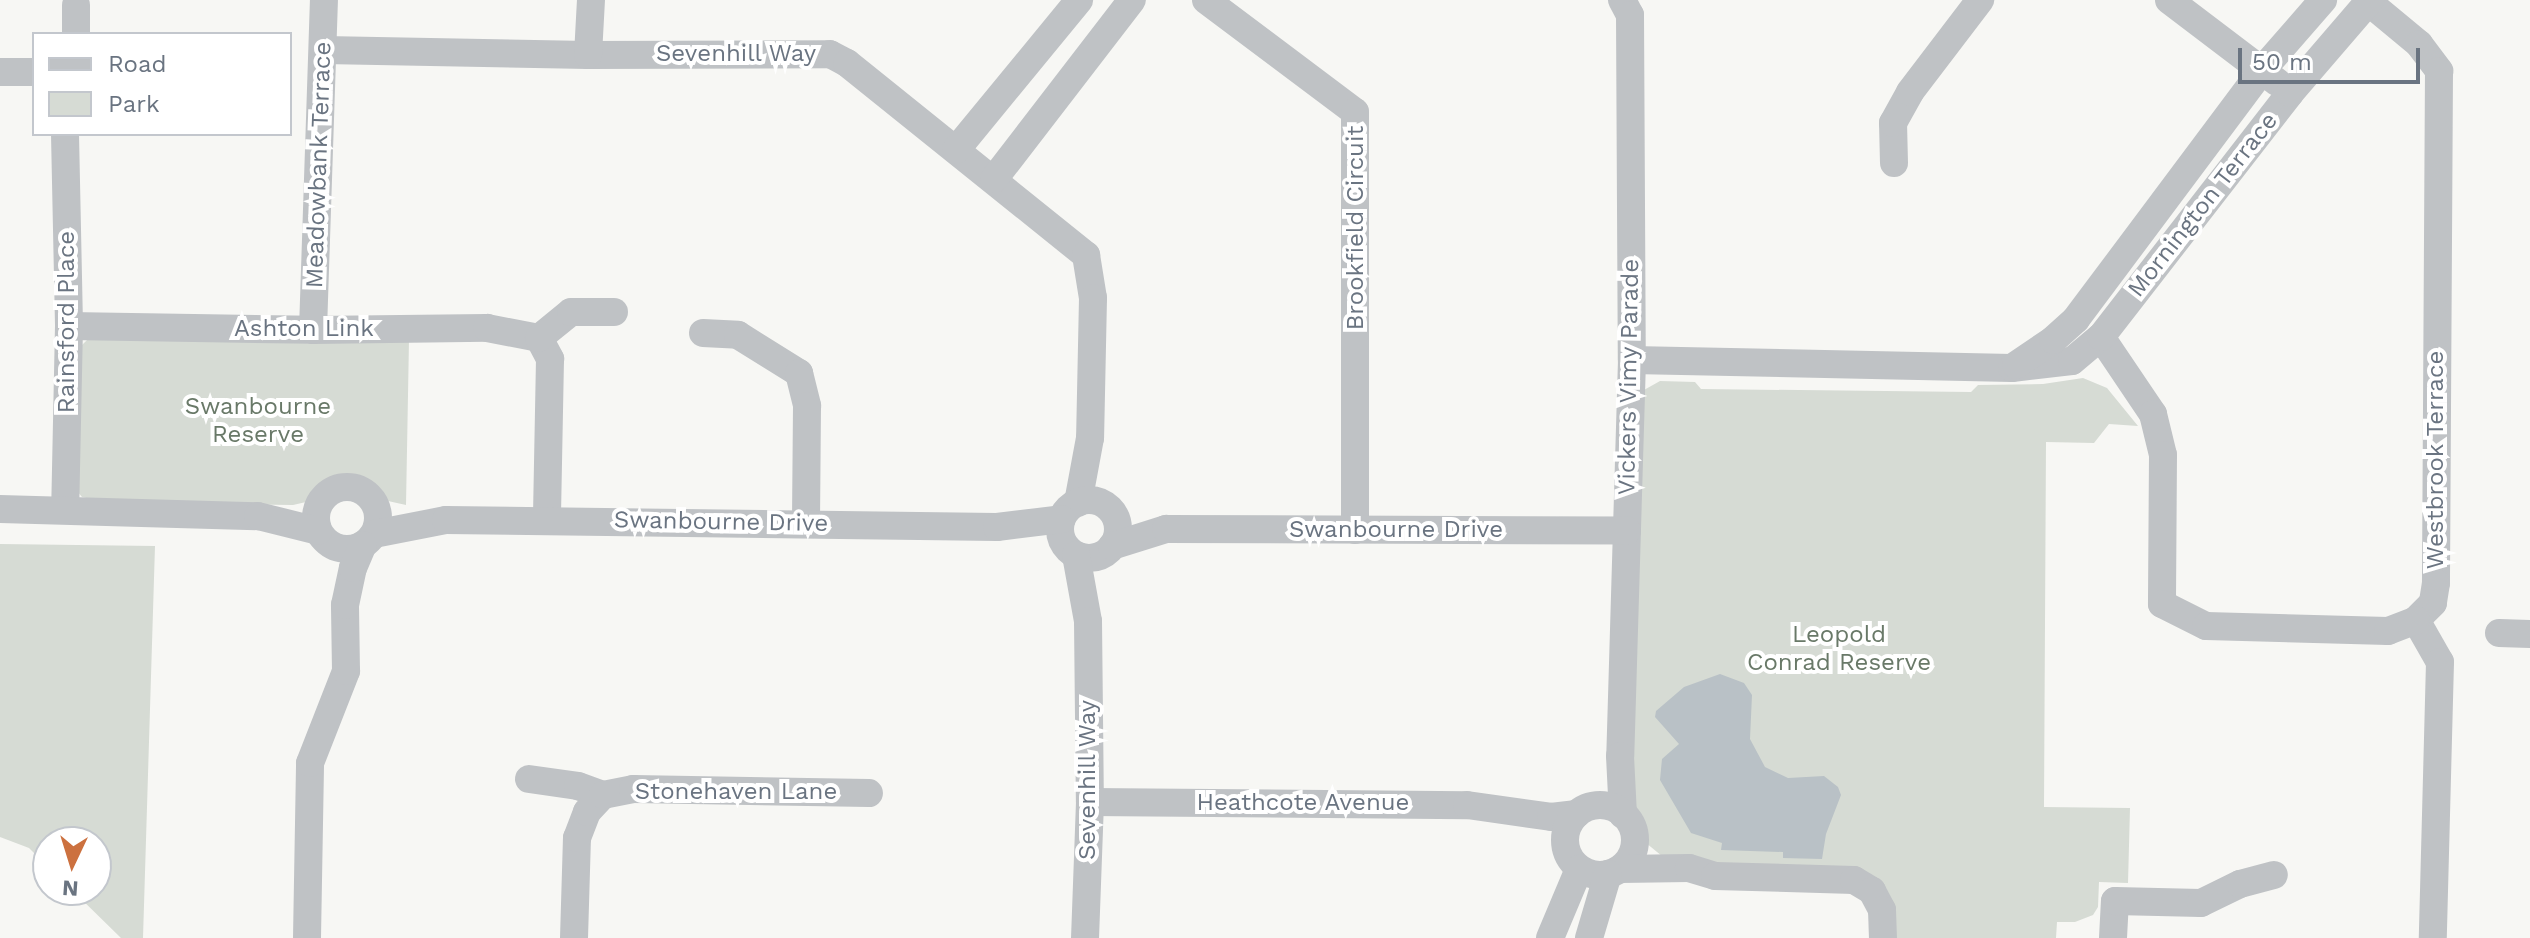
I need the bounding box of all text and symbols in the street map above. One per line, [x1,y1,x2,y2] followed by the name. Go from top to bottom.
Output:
[32,32,292,136] legend
[2242,32,2424,82] scale bar
[655,40,817,68] street label: Sevenhill Way
[300,41,338,289] street label: Meadowbank Terrace
[2252,48,2312,76] text: 50 m
[108,50,167,78] text: Road
[108,90,160,118] text: Park
[2122,107,2284,303] street label: Mornington Terrace
[1342,126,1370,330] street label: Brookfield Circuit
[53,231,81,413] street label: Rainsford Place
[1613,258,1645,496] street label: Vickers Vimy Parade
[234,315,374,343] street label: Ashton Link
[2422,350,2450,570] street label: Westbrook Terrace
[185,393,331,449] park label: Swanbourne Reserve
[614,506,828,538] street label: Swanbourne Drive
[1289,516,1503,544] street label: Swanbourne Drive
[1747,621,1931,677] park label: Leopold Conrad Reserve
[1074,699,1102,861] street label: Sevenhill Way
[635,778,837,806] street label: Stonehaven Lane
[1196,789,1410,817] street label: Heathcote Avenue
[32,826,112,906] north arrow
[61,875,79,901] text: N

